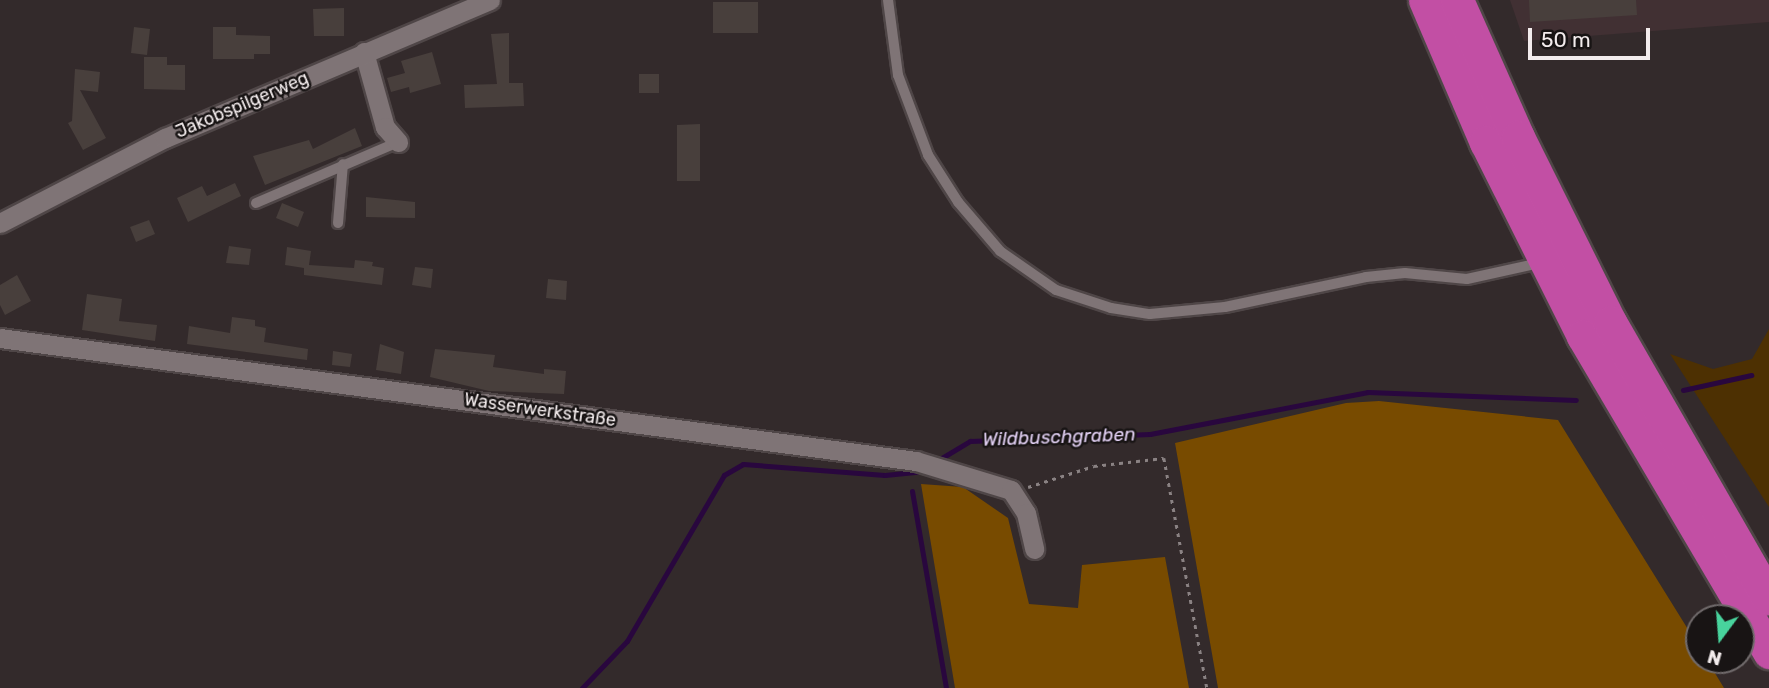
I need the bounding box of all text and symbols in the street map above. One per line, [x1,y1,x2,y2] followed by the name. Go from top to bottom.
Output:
[1531,14,1654,58] scale bar
[1541,27,1591,52] text: 50 m
[172,67,312,143] street label: Jakobspilgerweg
[463,389,617,431] street label: Wasserwerkstraße
[982,423,1136,451] water label: Wildbuschgraben
[1685,604,1755,674] north arrow
[1705,645,1724,671] text: N

